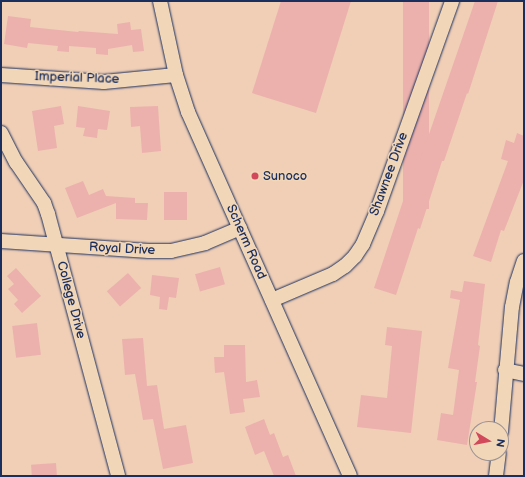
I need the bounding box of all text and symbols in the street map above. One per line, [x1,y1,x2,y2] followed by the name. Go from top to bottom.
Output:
[35,69,119,87] street label: Imperial Place
[367,130,411,218] street label: Shawnee Drive
[263,168,307,184] place label: Sunoco
[250,171,260,181] marker: Sunoco
[223,202,269,282] street label: Scherm Road
[88,239,156,259] street label: Royal Drive
[53,260,89,340] street label: College Drive
[469,421,509,461] north arrow
[493,438,507,448] text: N

